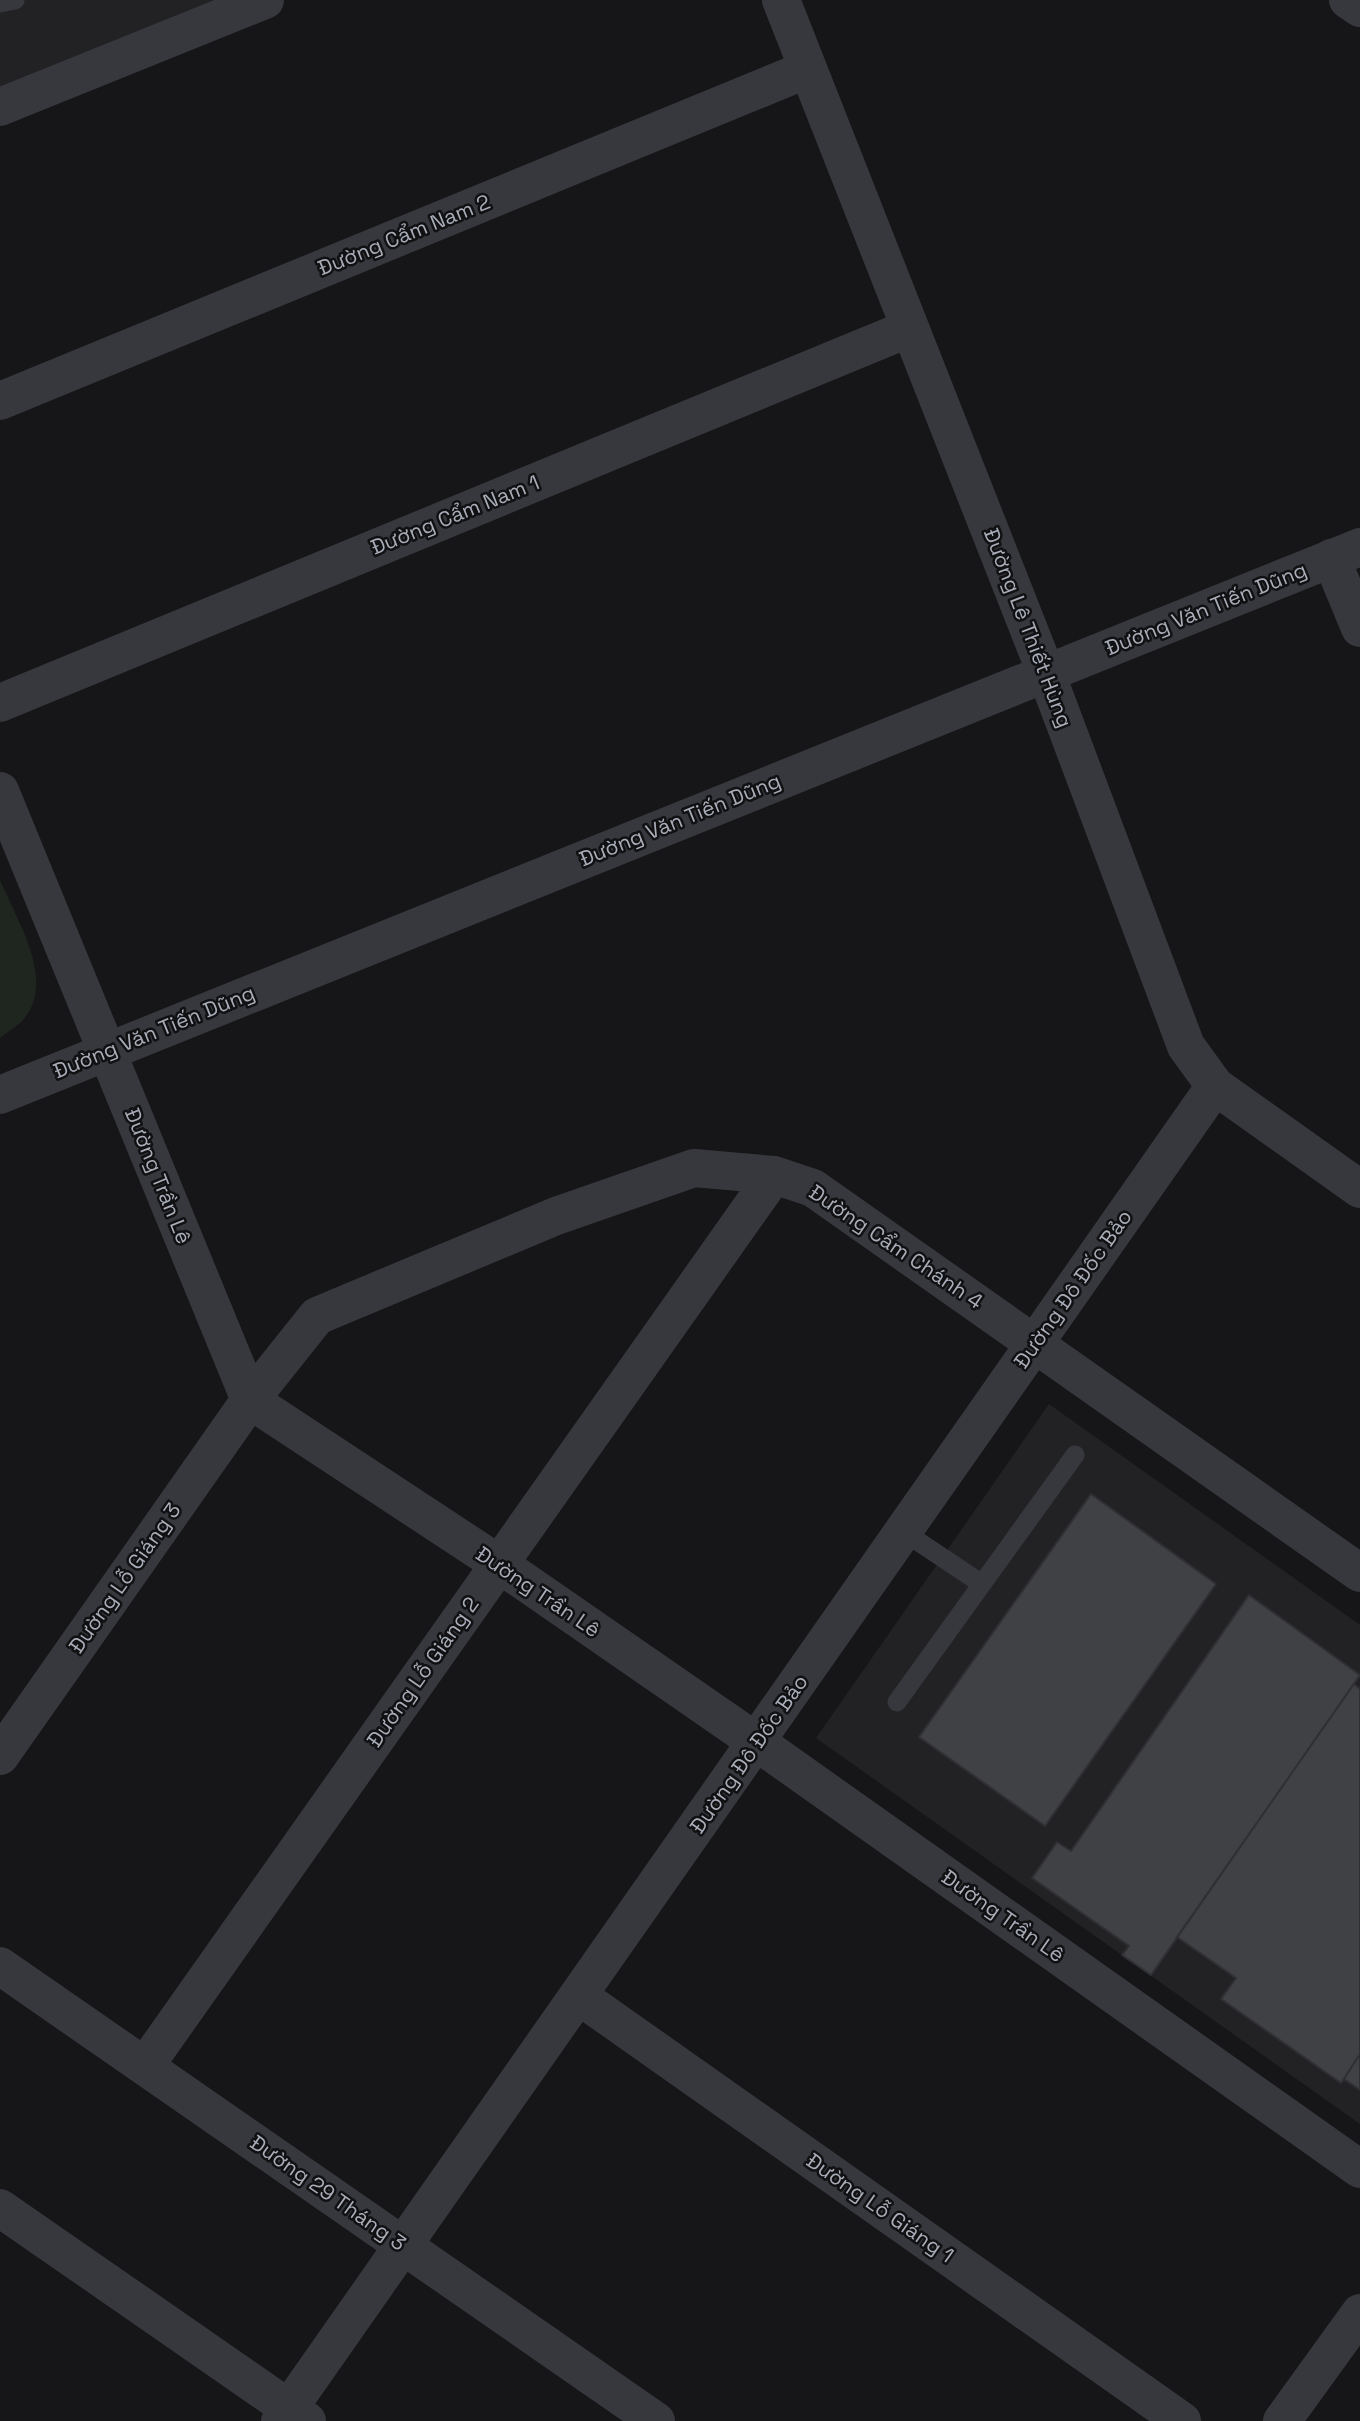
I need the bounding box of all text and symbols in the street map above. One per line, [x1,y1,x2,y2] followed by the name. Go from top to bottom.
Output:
[314,188,494,281] street label: Đường Cẩm Nam 2
[367,468,543,561] street label: Đường Cẩm Nam 1
[978,524,1079,731] street label: Đường Lê Thiết Hùng
[1101,556,1311,661] street label: Đường Văn Tiến Dũng
[575,767,785,872] street label: Đường Văn Tiến Dũng
[49,979,259,1084] street label: Đường Văn Tiến Dũng
[119,1104,198,1248] street label: Đường Trần Lê
[804,1178,988,1315] street label: Đường Cẩm Chánh 4
[1008,1204,1138,1373] street label: Đường Đô Đốc Bảo
[63,1497,187,1658] street label: Đường Lỗ Giáng 3
[471,1540,606,1643] street label: Đường Trần Lê
[361,1591,485,1752] street label: Đường Lỗ Giáng 2
[684,1669,814,1838] street label: Đường Đô Đốc Bảo
[936,1863,1070,1968] street label: Đường Trần Lê
[245,2129,412,2257] street label: Đường 29 Tháng 3
[801,2147,959,2268] street label: Đường Lỗ Giáng 1

